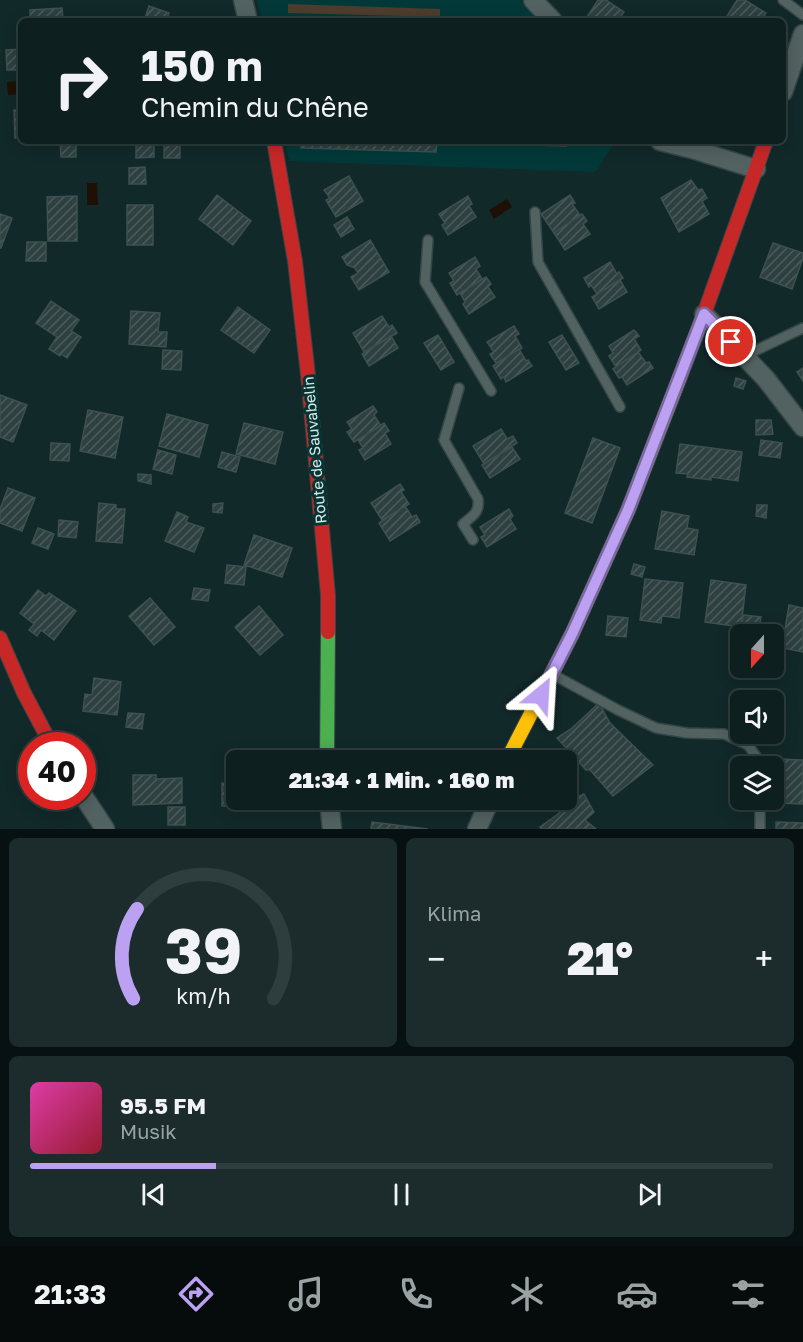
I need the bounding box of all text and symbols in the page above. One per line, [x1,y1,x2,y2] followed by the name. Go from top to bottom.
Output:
[141,40,263,90] text: 150 m
[42,42,120,120] icon: right
[141,91,369,123] text: Chemin du Chêne
[705,316,756,367] pin
[714,325,747,358] icon: arrive
[299,376,329,524] street label: Route de Sauvabelin
[730,624,784,678] north arrow
[730,624,784,810] map controls
[509,663,573,727] position arrow
[730,690,784,744] button: sound
[18,732,96,810] speed limit sign: 40
[730,756,784,810] button: layers
[289,766,514,793] text: 21:34 · 1 Min. · 160 m
[427,901,481,925] text: Klima
[164,912,242,987] text: 39
[567,931,633,985] text: 21°
[427,939,445,978] text: −
[755,939,773,978] text: +
[176,984,230,1010] text: km/h
[120,1092,206,1119] text: 95.5 FM
[120,1119,177,1143] text: Musik
[137,1178,170,1211] icon: previous
[385,1178,418,1211] icon: pause
[633,1178,666,1211] icon: next
[175,1273,217,1315] icon: directions
[285,1273,327,1315] icon: music
[395,1273,437,1315] icon: phone
[506,1273,548,1315] icon: climate
[616,1273,658,1315] icon: car
[727,1273,769,1315] icon: filters
[34,1278,106,1310] text: 21:33

